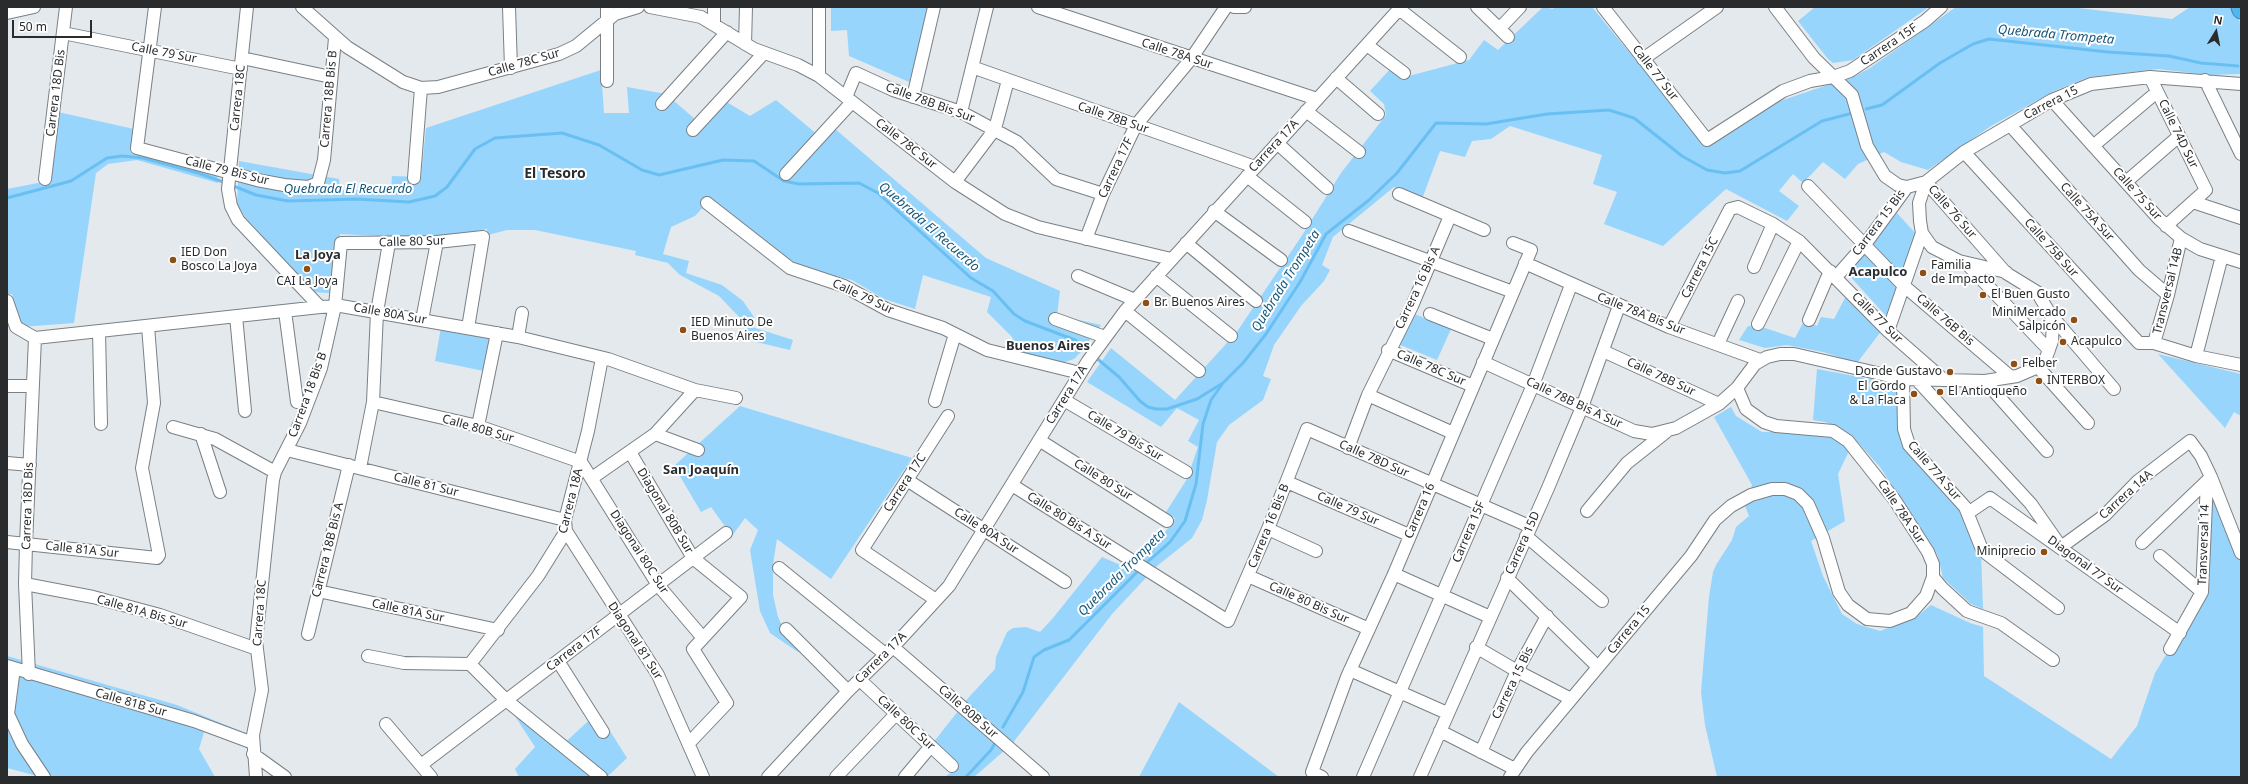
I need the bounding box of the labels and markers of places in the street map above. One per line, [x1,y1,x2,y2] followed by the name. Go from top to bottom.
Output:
[181,246,257,274] place label: IED Don Bosco La Joya
[168,255,178,265] marker: IED Don Bosco La Joya
[1931,259,1995,287] place label: Familia de Impacto
[302,264,312,274] marker: CAI La Joya
[1918,268,1928,278] marker: Familia de Impacto
[276,275,338,289] place label: CAI La Joya
[1991,288,2070,302] place label: El Buen Gusto
[1978,290,1988,300] marker: El Buen Gusto
[1154,296,1245,310] place label: Br. Buenos Aires
[1141,298,1151,308] marker: Br. Buenos Aires
[1992,306,2066,334] place label: MiniMercado Salpicón
[2069,315,2079,325] marker: MiniMercado Salpicón
[691,316,773,344] place label: IED Minuto De Buenos Aires
[678,325,688,335] marker: IED Minuto De Buenos Aires
[2071,335,2122,349] place label: Acapulco
[2058,337,2068,347] marker: Acapulco
[2022,357,2057,371] place label: Felber
[2009,359,2019,369] marker: Felber
[1855,365,1942,379] place label: Donde Gustavo
[1945,367,1955,377] marker: Donde Gustavo
[2047,374,2105,388] place label: INTERBOX
[2034,376,2044,386] marker: INTERBOX
[1849,380,1906,408] place label: El Gordo & La Flaca
[1948,385,2027,399] place label: El Antioqueño
[1935,387,1945,397] marker: El Antioqueño
[1909,389,1919,399] marker: El Gordo & La Flaca
[1977,545,2036,559] place label: Miniprecio
[2039,547,2049,557] marker: Miniprecio

